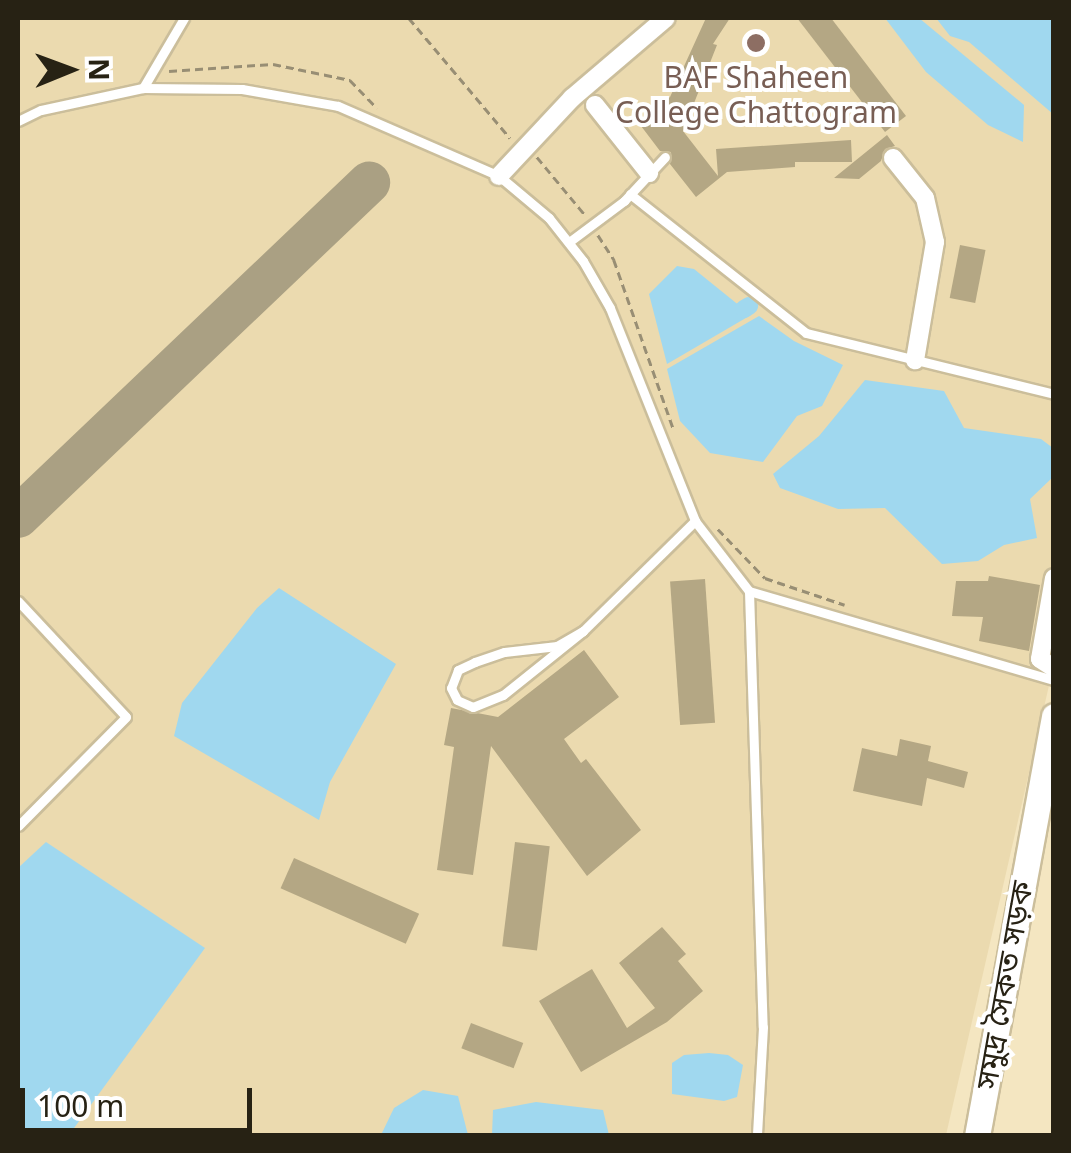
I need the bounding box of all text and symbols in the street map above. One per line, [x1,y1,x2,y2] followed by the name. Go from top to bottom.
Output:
[20,20,120,120] north arrow
[745,32,767,54] marker: BAF Shaheen College Chattogram
[81,58,119,81] text: N
[615,59,897,130] place label: BAF Shaheen College Chattogram
[968,878,1040,1092] street label: সমুদ্র সৈকত সড়ক
[25,1068,258,1130] scale bar
[37,1085,124,1126] text: 100 m

